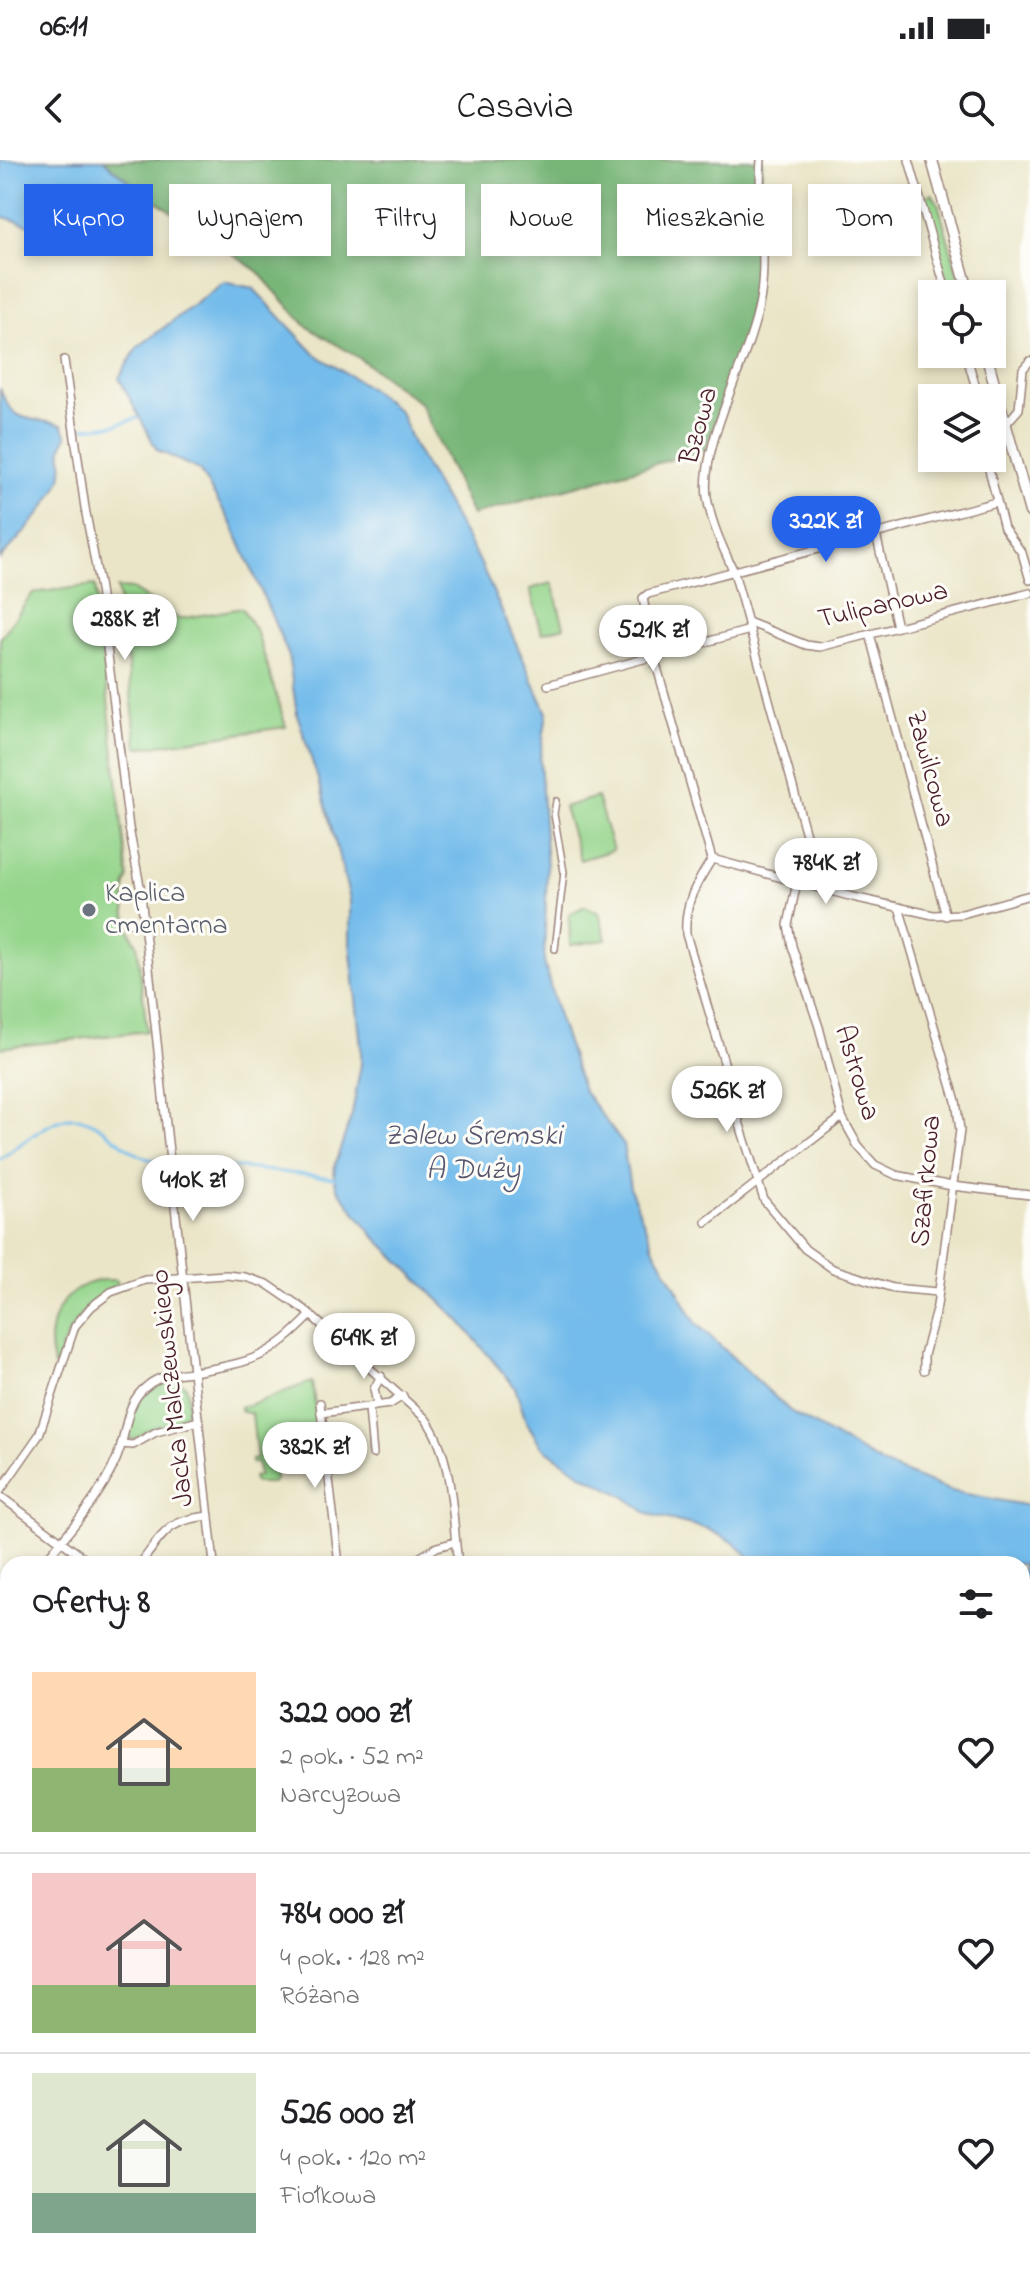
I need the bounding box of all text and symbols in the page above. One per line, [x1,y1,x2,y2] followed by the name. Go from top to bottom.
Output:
[40,6,88,50] text: 06:11
[457,82,573,135] text: Casavia
[32,86,76,130] icon: back
[954,86,998,130] icon: search
[24,184,153,256] chip: Kupno
[169,184,331,256] chip: Wynajem
[347,184,465,256] chip: Filtry
[481,184,601,256] chip: Nowe
[617,184,792,256] chip: Mieszkanie
[808,184,921,256] chip: Dom
[918,280,1006,472] map controls
[918,280,1006,368] button: locate
[670,383,730,470] street label: Bzowa
[918,384,1006,472] button: layers
[752,496,900,564] pin: 322K zł
[790,503,862,541] text: 322K zł
[814,571,952,641] street label: Tulipanowa
[51,594,199,662] pin: 288K zł
[91,601,159,639] text: 288K zł
[579,605,727,673] pin: 521K zł
[617,612,689,650] text: 521K zł
[894,706,964,832] street label: Zawilcowa
[752,838,900,906] pin: 784K zł
[792,845,860,883] text: 784K zł
[105,874,228,947] place label: Kaplica cmentarna
[80,901,98,919] marker: Kaplica cmentarna
[822,1020,890,1126] street label: Astrowa
[653,1066,801,1134] pin: 526K zł
[689,1073,765,1111] text: 526K zł
[901,1114,953,1248] street label: Szafirkowa
[384,1115,565,1193] water label: Zalew Śremski A Duży
[119,1155,267,1223] pin: 410K zł
[160,1162,226,1200] text: 410K zł
[140,1267,206,1509] street label: Jacka Malczewskiego
[290,1313,438,1381] pin: 649K zł
[331,1320,397,1358] text: 649K zł
[241,1422,389,1490] pin: 382K zł
[280,1429,350,1467] text: 382K zł
[32,1579,150,1629] text: Oferty: 8
[954,1582,998,1626] icon: filters
[280,1689,411,1739] text: 322 000 zł
[96,1704,192,1800] icon: home
[954,1730,998,1774] icon: heart
[280,1739,424,1777] text: 2 pok. · 52 m²
[280,1777,401,1815] text: Narcyzowa
[280,1890,404,1940] text: 784 000 zł
[96,1905,192,2001] icon: home
[954,1931,998,1975] icon: heart
[280,1940,425,1978] text: 4 pok. · 128 m²
[280,1978,360,2016] text: Różana
[280,2090,414,2140] text: 526 000 zł
[96,2105,192,2201] icon: home
[954,2131,998,2175] icon: heart
[280,2140,426,2178] text: 4 pok. · 120 m²
[280,2178,376,2216] text: Fiołkowa

